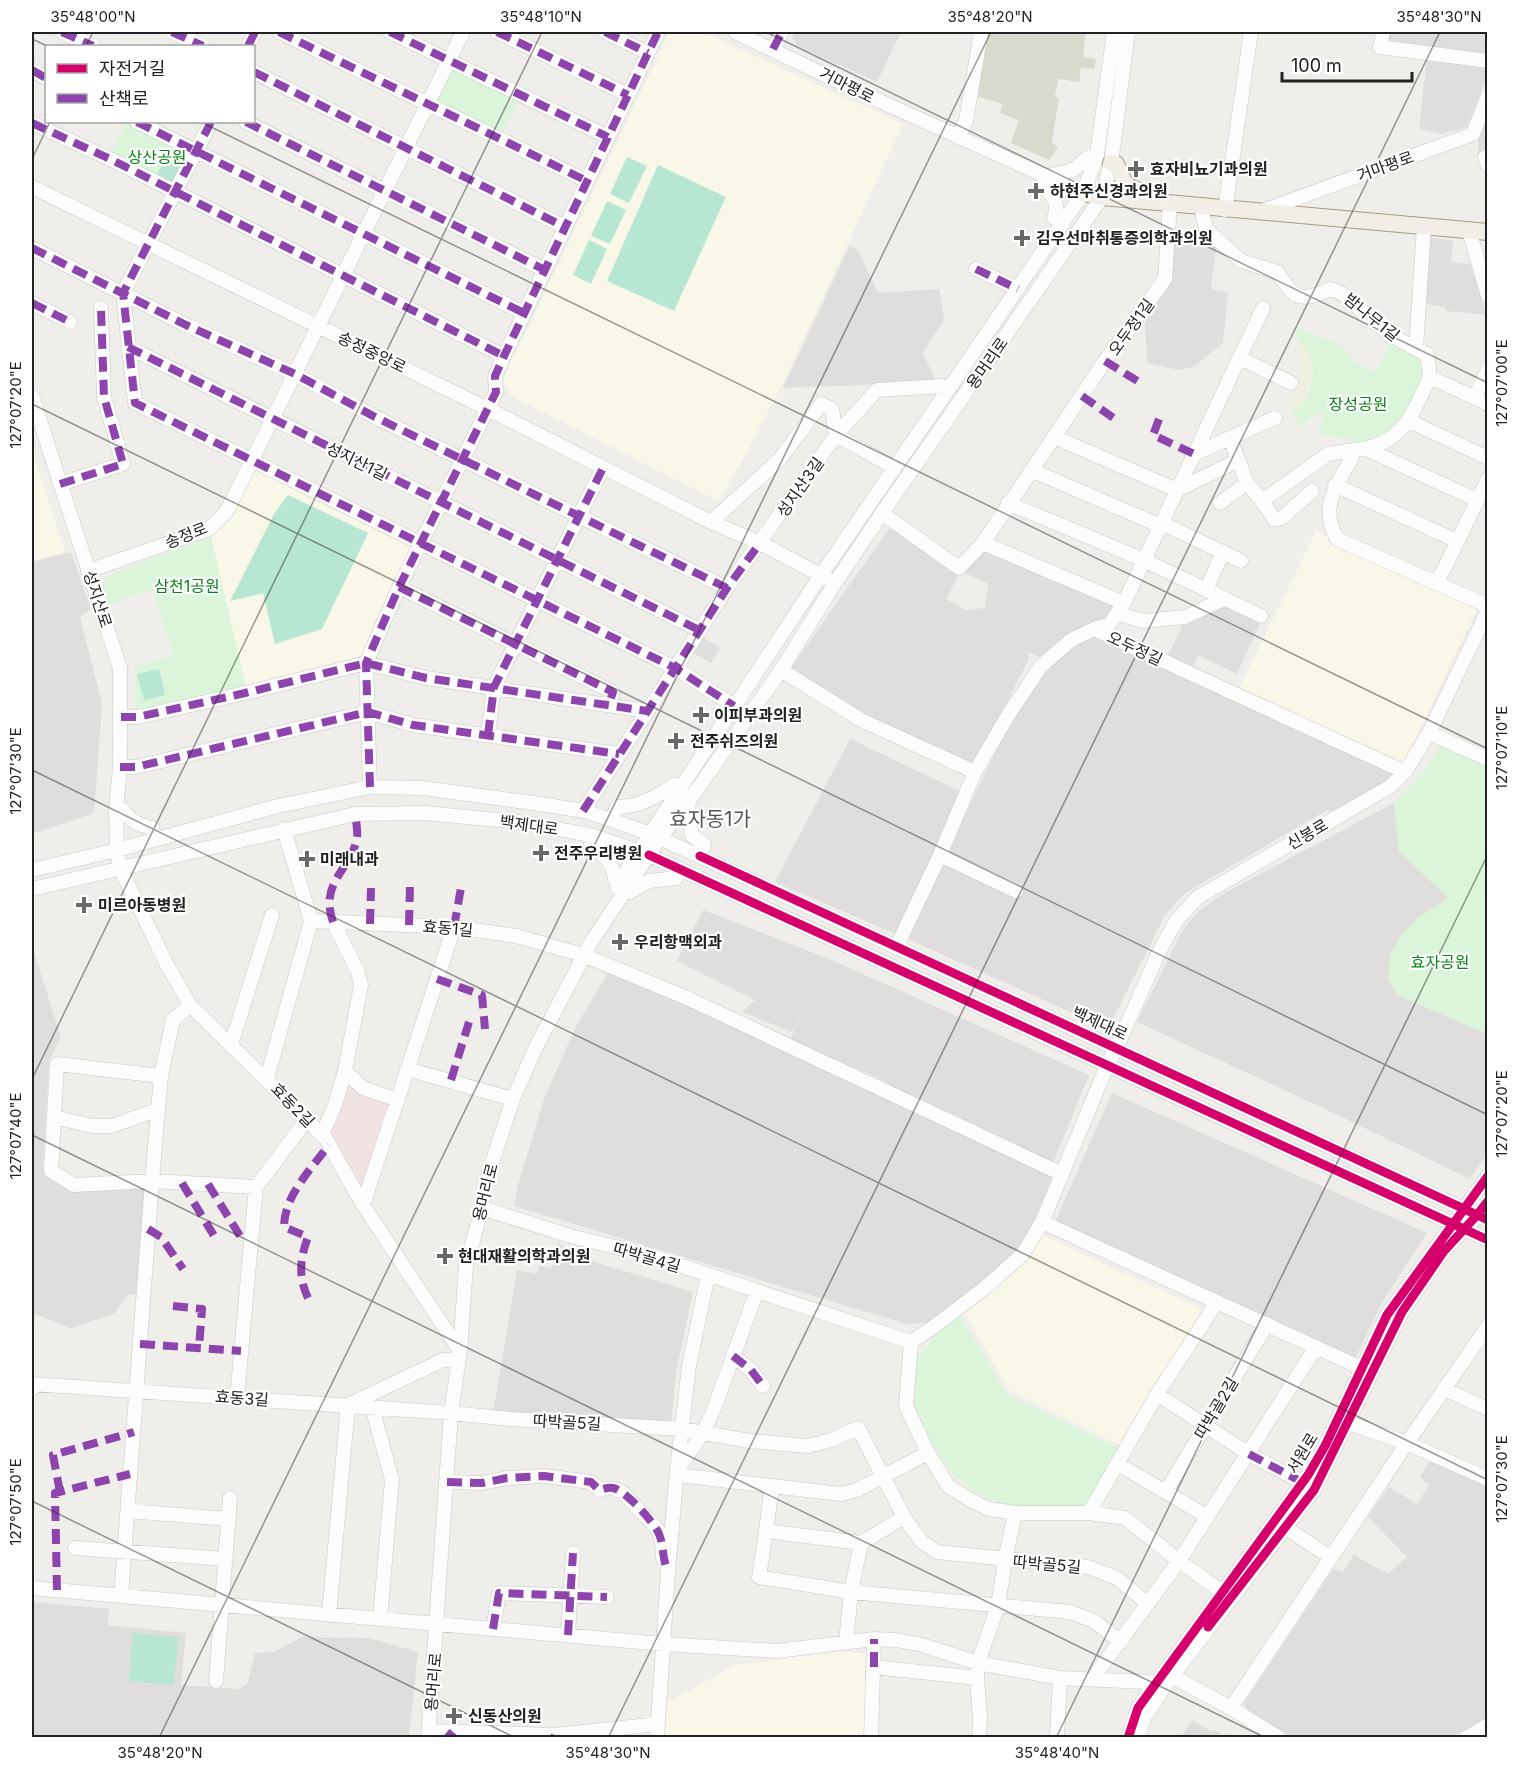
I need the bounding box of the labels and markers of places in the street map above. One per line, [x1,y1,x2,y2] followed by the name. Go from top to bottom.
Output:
[1150,159,1268,179] place label: 효자비뇨기과의원
[1127,160,1145,178] marker: 효자비뇨기과의원
[1050,181,1168,201] place label: 하현주신경과의원
[1027,182,1045,200] marker: 하현주신경과의원
[1036,228,1213,248] place label: 김우선마취통증의학과의원
[1013,229,1031,247] marker: 김우선마취통증의학과의원
[714,705,802,725] place label: 이피부과의원
[692,706,710,724] marker: 이피부과의원
[690,731,778,751] place label: 전주쉬즈의원
[667,732,685,750] marker: 전주쉬즈의원
[554,843,642,863] place label: 전주우리병원
[532,844,550,862] marker: 전주우리병원
[320,849,379,869] place label: 미래내과
[298,850,316,868] marker: 미래내과
[98,895,186,915] place label: 미르아동병원
[75,896,93,914] marker: 미르아동병원
[634,932,722,952] place label: 우리항맥외과
[611,933,629,951] marker: 우리항맥외과
[458,1246,590,1266] place label: 현대재활의학과의원
[436,1247,454,1265] marker: 현대재활의학과의원
[468,1706,542,1726] place label: 신동산의원
[445,1707,463,1725] marker: 신동산의원

